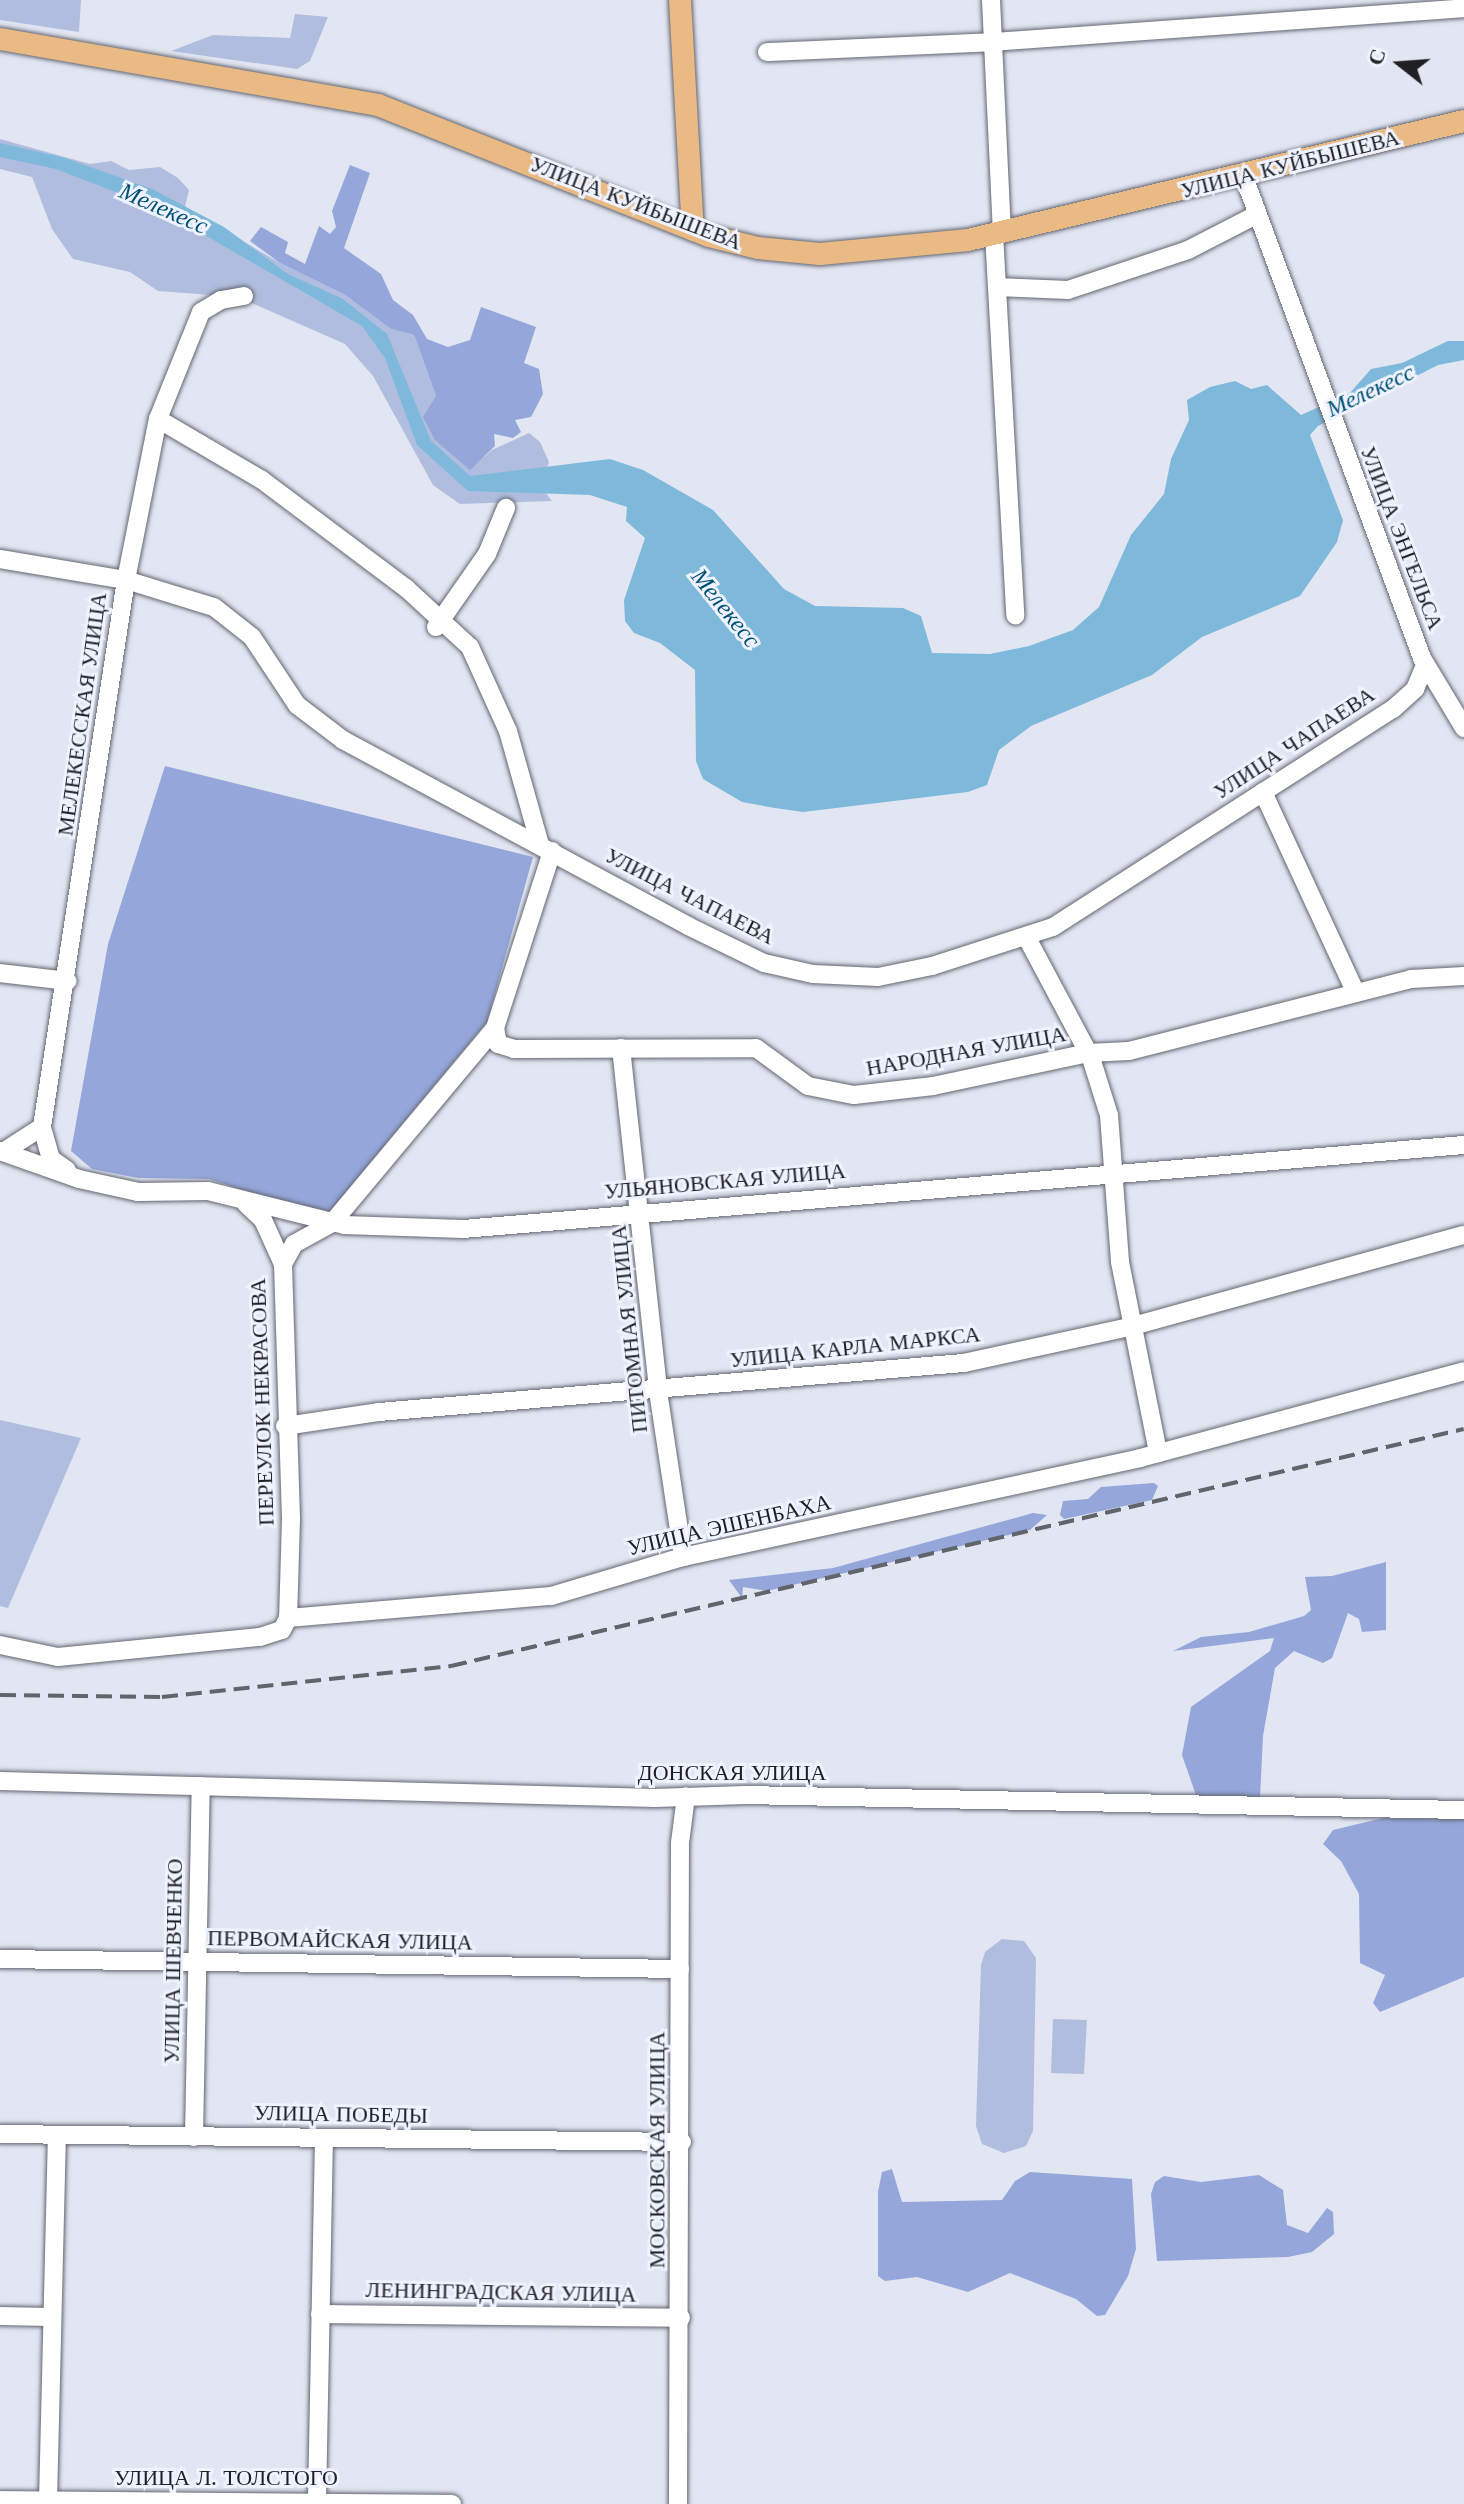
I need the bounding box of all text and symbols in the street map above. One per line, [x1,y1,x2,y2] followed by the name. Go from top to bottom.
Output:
[1360,24,1440,104] north arrow
[1361,45,1392,68] text: С
[1178,124,1402,204] street label: УЛИЦА КУЙБЫШЕВА
[527,150,745,256] street label: УЛИЦА КУЙБЫШЕВА
[115,176,213,240] water label: Мелекесс
[1321,357,1419,423] water label: Мелекесс
[1355,442,1449,634] street label: УЛИЦА ЭНГЕЛЬСА
[685,563,767,653] water label: Мелекесс
[52,590,112,838] street label: МЕЛЕКЕССКАЯ УЛИЦА
[1209,681,1379,805] street label: УЛИЦА ЧАПАЕВА
[601,842,779,950] street label: УЛИЦА ЧАПАЕВА
[864,1020,1068,1082] street label: НАРОДНАЯ УЛИЦА
[603,1157,847,1205] street label: УЛЬЯНОВСКАЯ УЛИЦА
[605,1224,653,1434] street label: ПИТОМНАЯ УЛИЦА
[244,1278,280,1526] street label: ПЕРЕУЛОК НЕКРАСОВА
[729,1321,981,1373] street label: УЛИЦА КАРЛА МАРКСА
[625,1489,833,1561] street label: УЛИЦА ЭШЕНБАХА
[638,1760,826,1786] street label: ДОНСКАЯ УЛИЦА
[158,1858,188,2064] street label: УЛИЦА ШЕВЧЕНКО
[207,1924,473,1956] street label: ПЕРВОМАЙСКАЯ УЛИЦА
[644,2032,670,2268] street label: МОСКОВСКАЯ УЛИЦА
[254,2099,428,2129] street label: УЛИЦА ПОБЕДЫ
[365,2276,637,2308] street label: ЛЕНИНГРАДСКАЯ УЛИЦА
[114,2465,338,2491] street label: УЛИЦА Л. ТОЛСТОГО

